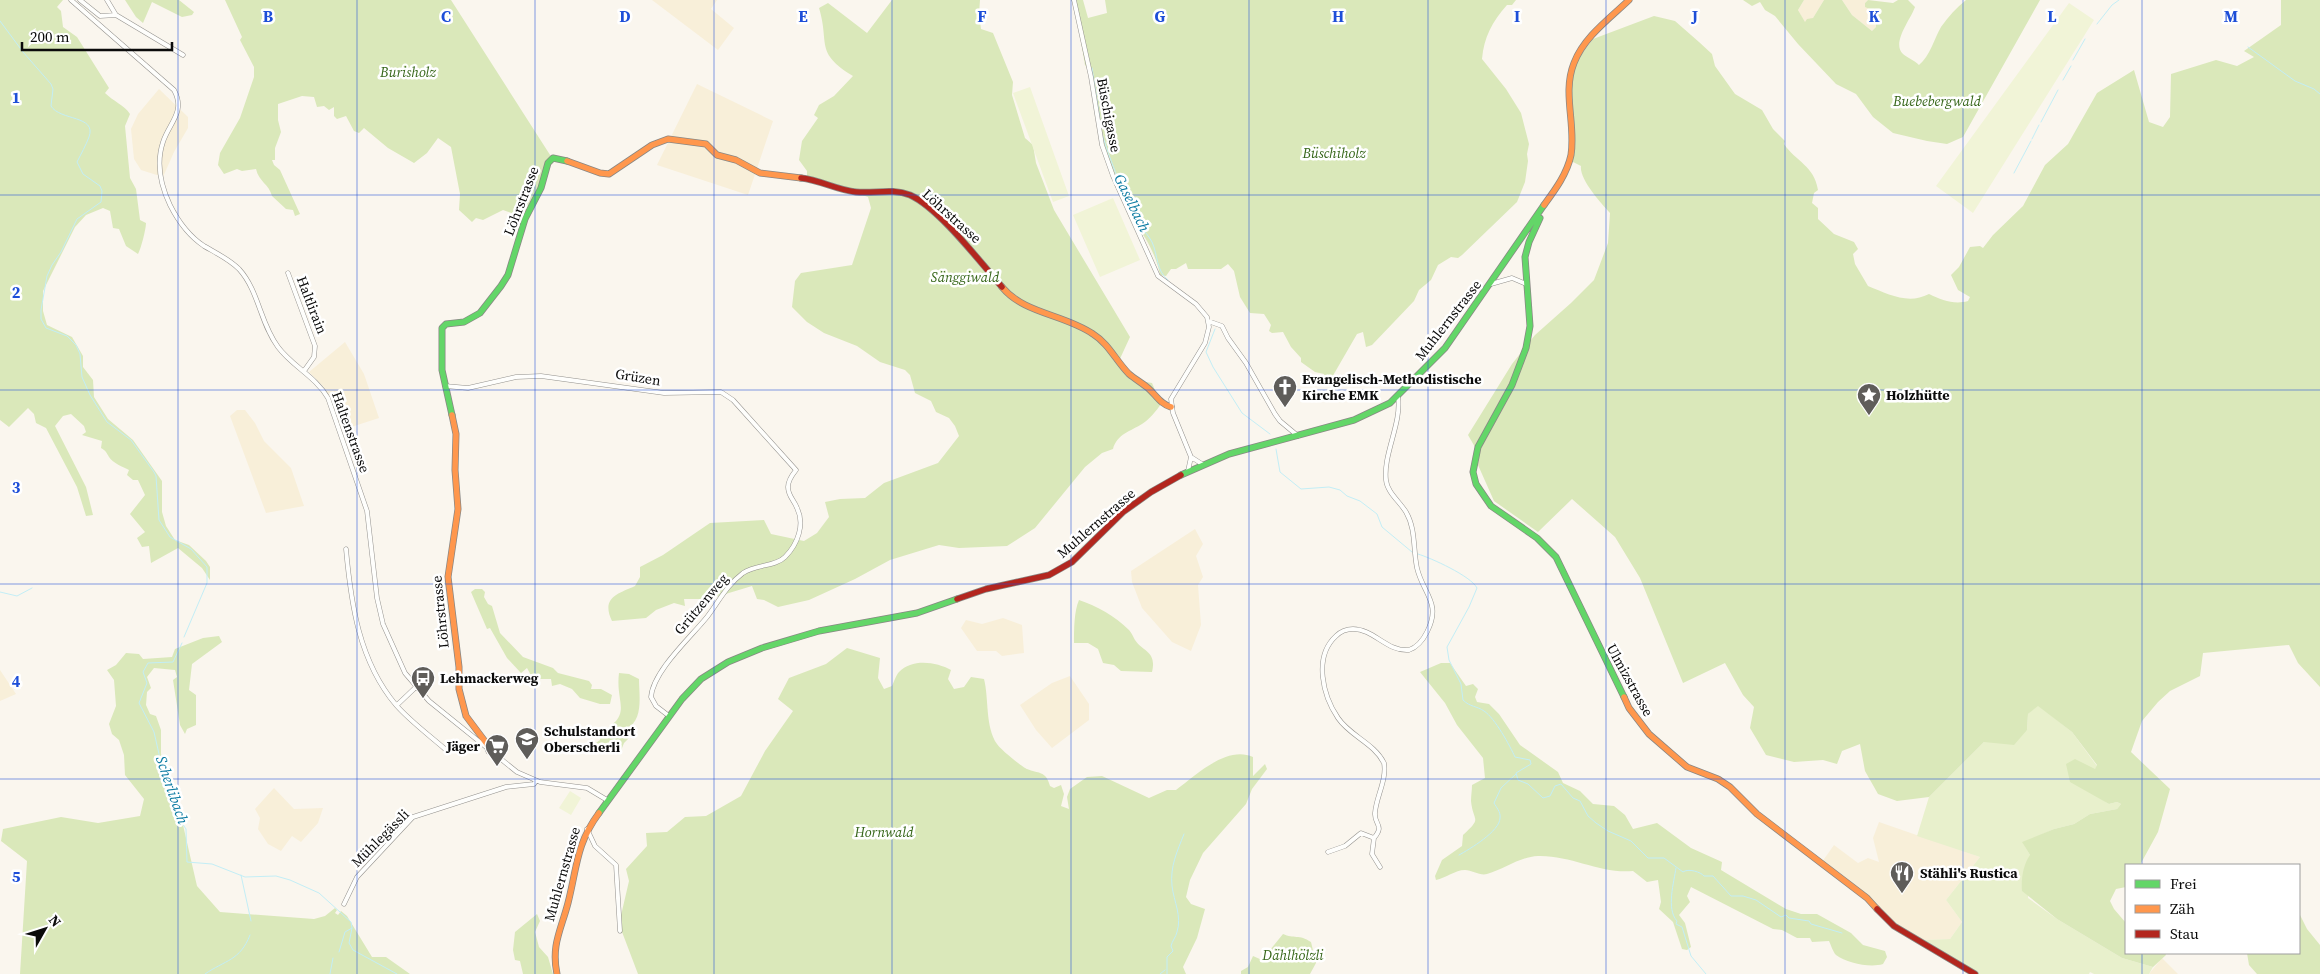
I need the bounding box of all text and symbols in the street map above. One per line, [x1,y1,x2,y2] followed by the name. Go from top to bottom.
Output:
[263,5,274,27] text: B
[441,5,451,27] text: C
[619,5,631,27] text: D
[798,5,808,27] text: E
[977,5,987,27] text: F
[1155,5,1166,27] text: G
[1332,5,1344,27] text: H
[1514,5,1520,27] text: I
[1691,5,1698,27] text: J
[1868,5,1880,27] text: K
[2047,5,2057,27] text: L
[2224,5,2238,27] text: M
[22,20,172,52] scale bar
[30,26,70,47] text: 200 m
[379,62,436,82] park label: Burisholz
[1092,76,1126,154] street label: Büschigasse
[12,86,20,108] text: 1
[1892,91,1982,111] park label: Buebebergwald
[1301,143,1366,163] park label: Büschiholz
[499,163,543,239] street label: Löhrstrasse
[1109,170,1156,235] water label: Gaselbach
[918,184,986,248] street label: Löhrstrasse
[931,267,1000,287] park label: Sänggiwald
[292,273,332,337] street label: Haltlirain
[1410,275,1486,365] street label: Muhlernstrasse
[12,281,21,303] text: 2
[614,364,663,391] street label: Grüzen
[1302,369,1481,405] place label: Evangelisch-Methodistische Kirche EMK
[1272,374,1298,408] church icon: Evangelisch-Methodistische Kirche EMK
[1856,382,1882,416] place icon: Holzhütte
[1886,385,1950,405] place label: Holzhütte
[327,389,375,475] street label: Haltenstrasse
[12,476,21,498] text: 3
[1053,483,1139,563] street label: Muhlernstrasse
[669,569,733,639] street label: Grützenweg
[426,575,454,649] street label: Löhrstrasse
[1602,640,1658,720] street label: Ulmizstrasse
[410,665,436,699] bus stop icon: Lehmackerweg
[440,668,539,688] place label: Lehmackerweg
[12,670,21,692] text: 4
[544,721,636,757] place label: Schulstandort Oberscherli
[514,726,540,760] school or university icon: Schulstandort Oberscherli
[484,733,510,767] supermarket icon: Jäger
[446,736,480,756] place label: Jäger
[151,753,194,827] water label: Scherlibach
[347,805,413,871] street label: Mühlegässli
[853,822,914,842] park label: Hornwald
[539,824,585,924] street label: Muhlernstrasse
[1889,860,1915,894] restaurant icon: Stähli's Rustica
[1920,863,2018,883] place label: Stähli's Rustica
[2125,864,2300,954] legend
[12,865,21,887] text: 5
[2170,873,2197,894] text: Frei
[2170,898,2195,919] text: Zäh
[20,904,70,954] north arrow
[44,911,66,931] text: N
[2170,923,2199,944] text: Stau
[1261,945,1324,965] park label: Dählhölzli

